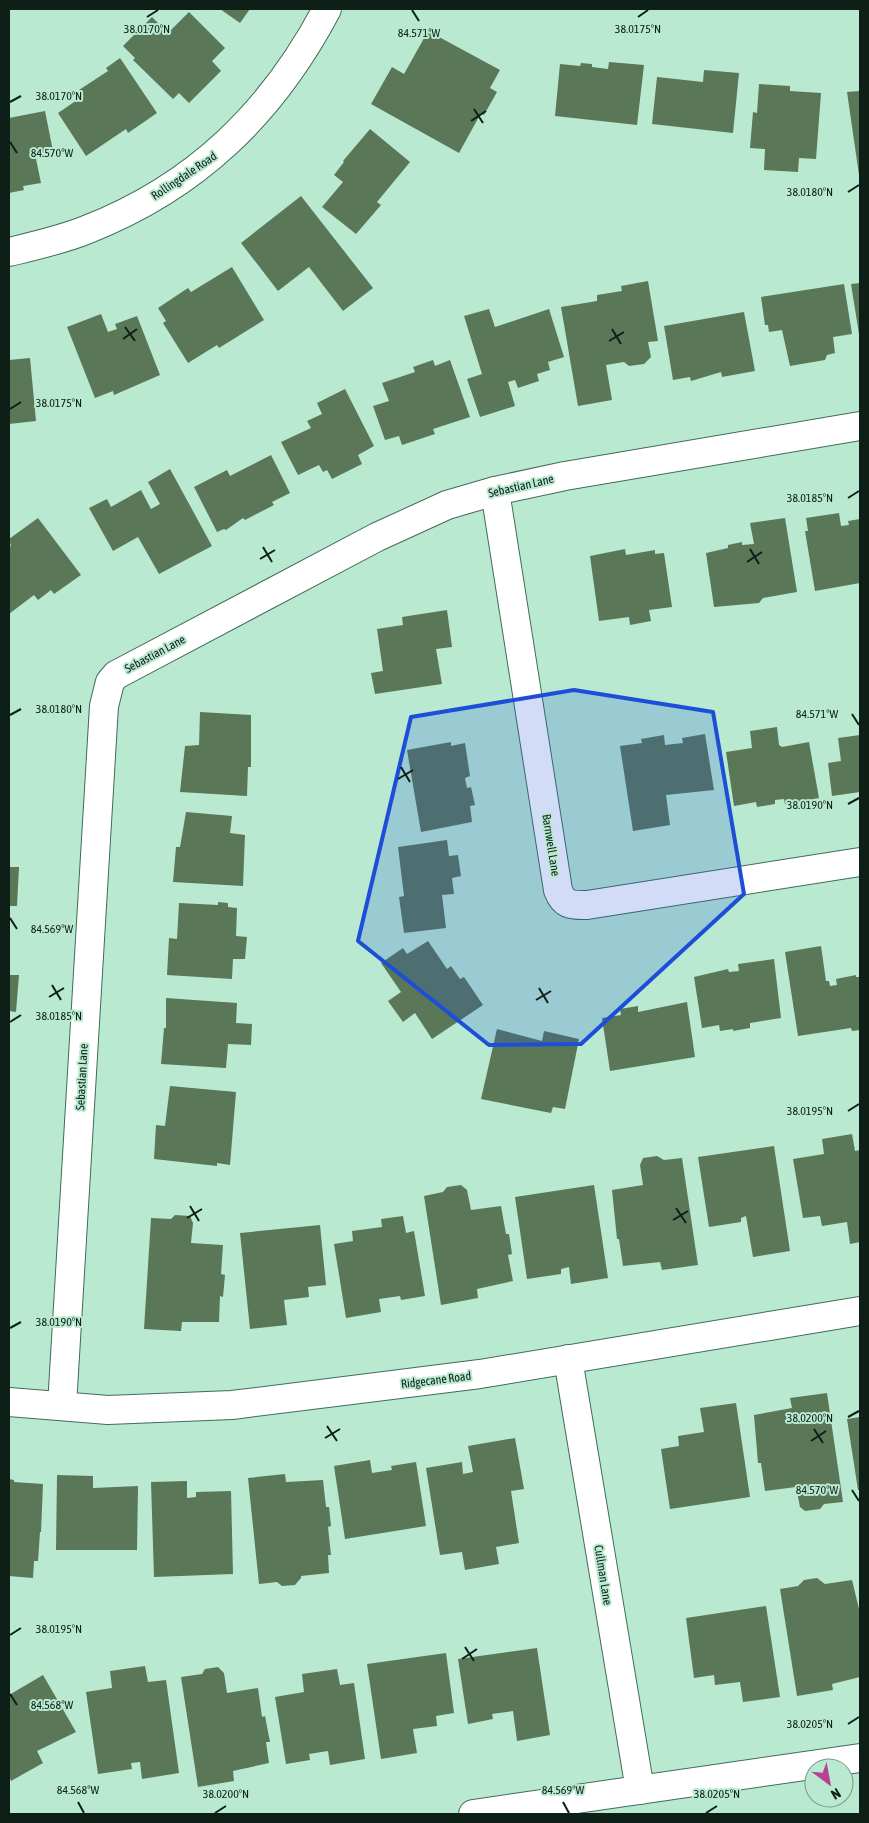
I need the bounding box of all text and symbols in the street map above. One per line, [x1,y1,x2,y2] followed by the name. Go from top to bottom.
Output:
[124,22,170,36] text: 38.0170°N
[615,22,661,36] text: 38.0175°N
[398,26,440,40] text: 84.571°W
[36,89,82,103] text: 38.0170°N
[31,146,73,160] text: 84.570°W
[149,149,219,203] street label: Rollingdale Road
[787,185,833,199] text: 38.0180°N
[36,396,82,410] text: 38.0175°N
[487,472,555,500] street label: Sebastian Lane
[787,491,833,505] text: 38.0185°N
[122,632,188,676] street label: Sebastian Lane
[36,702,82,716] text: 38.0180°N
[796,707,838,721] text: 84.571°W
[787,798,833,812] text: 38.0190°N
[539,813,563,877] street label: Barnwell Lane
[31,922,73,936] text: 84.569°W
[36,1009,82,1023] text: 38.0185°N
[73,1043,91,1111] street label: Sebastian Lane
[787,1104,833,1118] text: 38.0195°N
[36,1315,82,1329] text: 38.0190°N
[400,1369,472,1391] street label: Ridgecane Road
[787,1411,833,1425] text: 38.0200°N
[796,1483,838,1497] text: 84.570°W
[591,1544,615,1606] street label: Cullman Lane
[36,1622,82,1636] text: 38.0195°N
[31,1698,73,1712] text: 84.568°W
[787,1717,833,1731] text: 38.0205°N
[804,1758,854,1808] north arrow
[57,1783,99,1797] text: 84.568°W
[542,1783,584,1797] text: 84.569°W
[828,1785,844,1803] text: N
[203,1787,249,1801] text: 38.0200°N
[694,1787,740,1801] text: 38.0205°N

